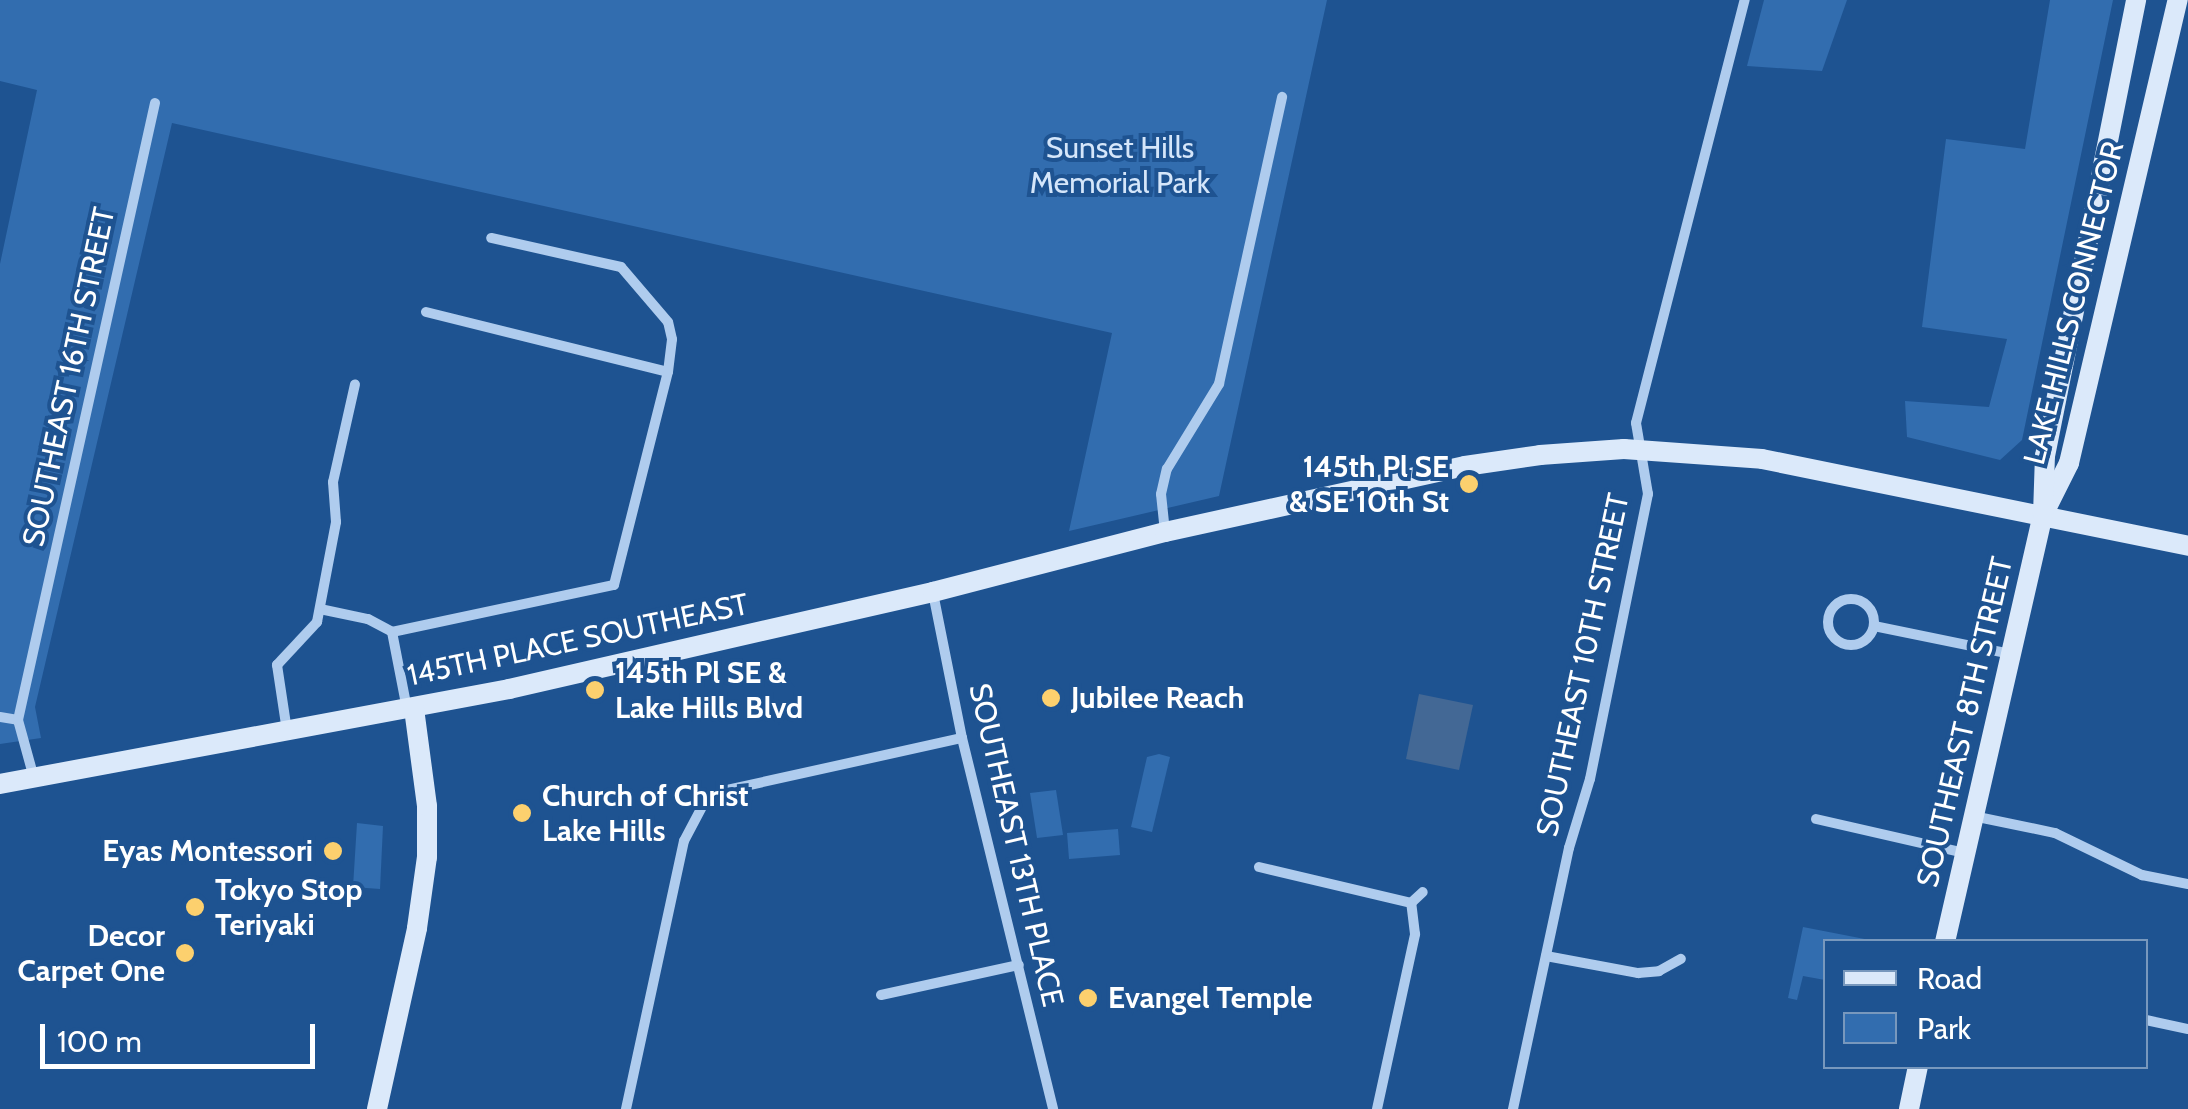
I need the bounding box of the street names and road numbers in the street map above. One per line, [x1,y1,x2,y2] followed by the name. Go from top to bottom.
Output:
[2016,138,2132,468] street label: LAKE HILLS CONNECTOR
[15,204,123,550] street label: SOUTHEAST 16TH STREET
[1529,490,1637,840] street label: SOUTHEAST 10TH STREET
[1909,553,2021,891] street label: SOUTHEAST 8TH STREET
[404,586,752,694] street label: 145TH PLACE SOUTHEAST
[961,680,1071,1010] street label: SOUTHEAST 13TH PLACE

